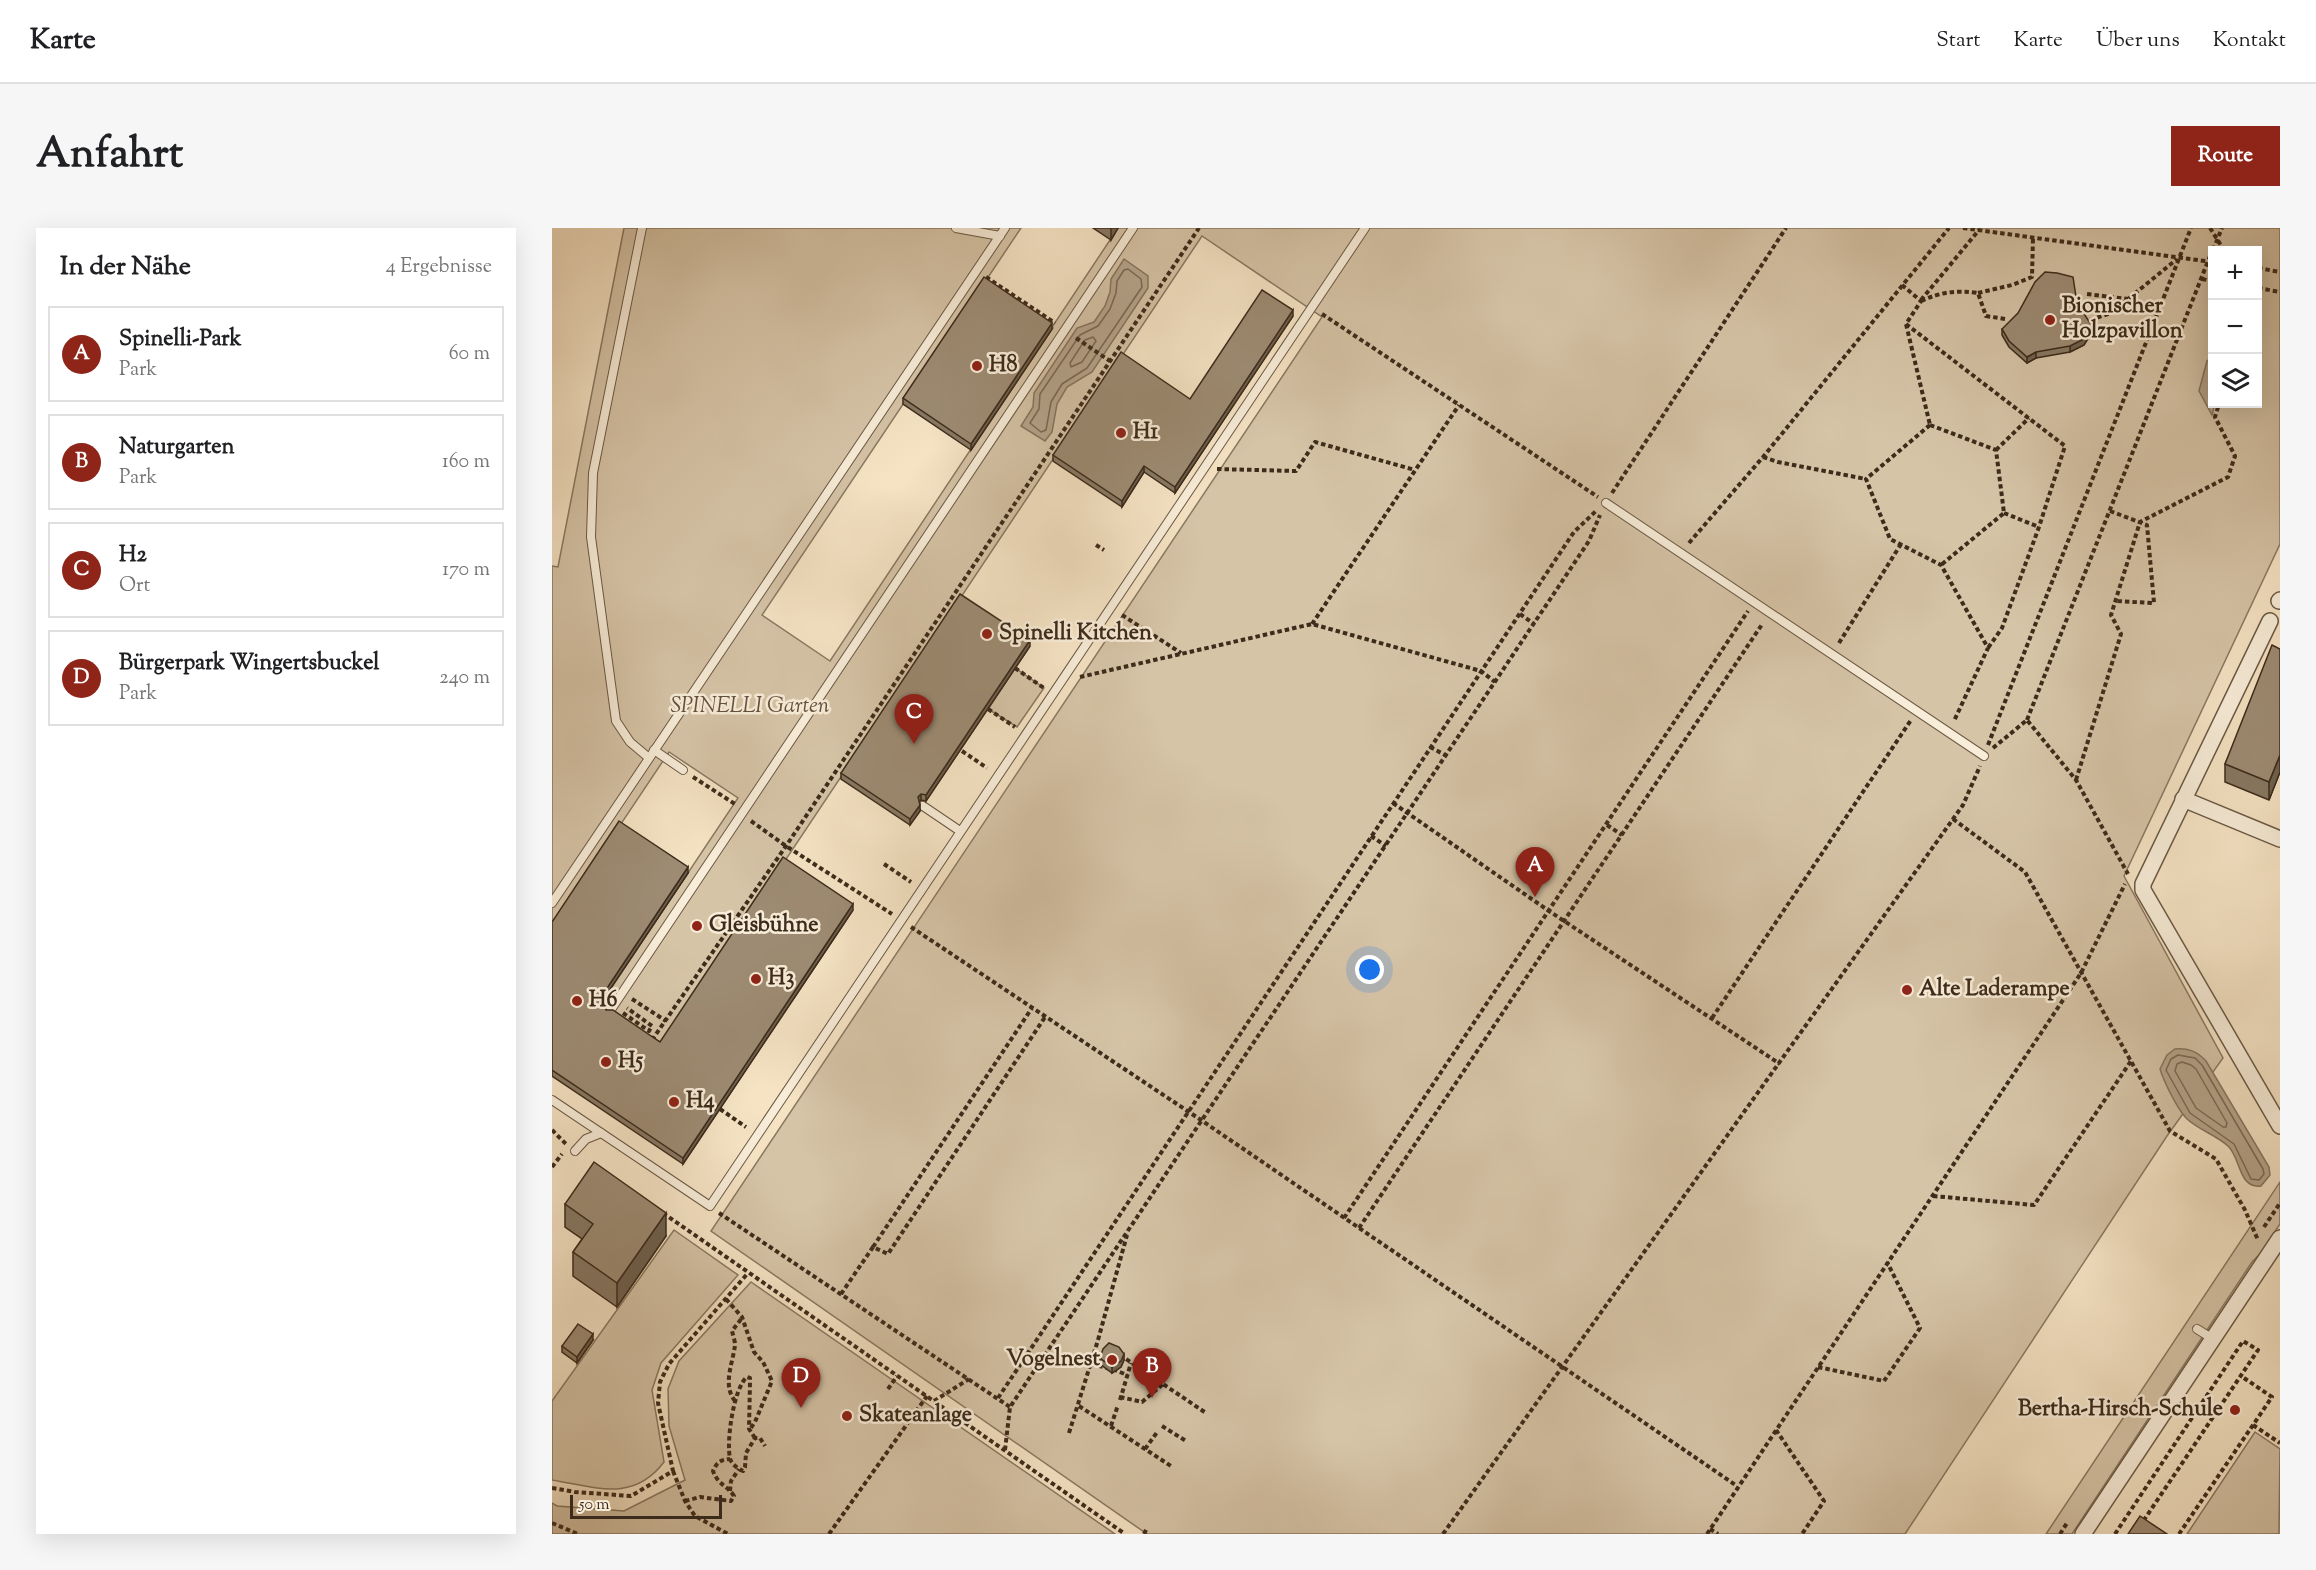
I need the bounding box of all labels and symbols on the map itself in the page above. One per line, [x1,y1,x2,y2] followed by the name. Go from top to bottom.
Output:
[2062,291,2183,348] place label: Bionischer Holzpavillon
[2043,313,2057,327] marker: Bionischer Holzpavillon
[989,350,1017,382] place label: H8
[970,359,984,373] marker: H8
[1133,417,1158,449] place label: H1
[1114,426,1128,440] marker: H1
[999,618,1152,650] place label: Spinelli Kitchen
[980,627,994,641] marker: Spinelli Kitchen
[671,691,830,723] park label: SPINELLI Garten
[894,694,934,744] pin: C
[1516,848,1554,897] pin: A
[709,910,819,942] place label: Gleisbühne
[690,919,704,933] marker: Gleisbühne
[1355,955,1384,984] your location
[768,963,794,995] place label: H3
[749,972,763,986] marker: H3
[1919,974,2070,1006] place label: Alte Laderampe
[1900,983,1914,997] marker: Alte Laderampe
[589,985,617,1017] place label: H6
[570,994,584,1008] marker: H6
[618,1046,643,1078] place label: H5
[599,1055,613,1069] marker: H5
[686,1086,715,1118] place label: H4
[667,1095,681,1109] marker: H4
[1006,1344,1100,1376] place label: Vogelnest
[1132,1348,1172,1398] pin: B
[1105,1353,1119,1367] marker: Vogelnest
[782,1358,820,1408] pin: D
[2018,1394,2223,1426] place label: Bertha-Hirsch-Schule
[859,1400,972,1432] place label: Skateanlage
[2228,1403,2242,1417] marker: Bertha-Hirsch-Schule
[840,1409,854,1423] marker: Skateanlage
[570,1492,722,1520] scale bar

